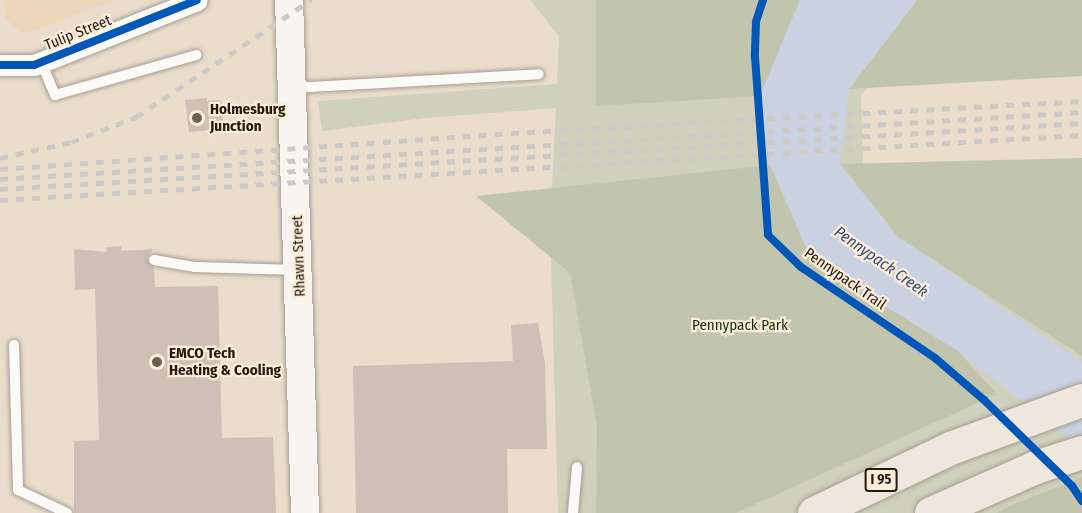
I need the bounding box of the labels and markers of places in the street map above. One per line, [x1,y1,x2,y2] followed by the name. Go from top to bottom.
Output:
[210,100,285,135] place label: Holmesburg Junction
[188,109,206,127] marker: Holmesburg Junction
[169,344,281,379] place label: EMCO Tech Heating & Cooling
[150,355,164,369] marker: EMCO Tech Heating & Cooling

